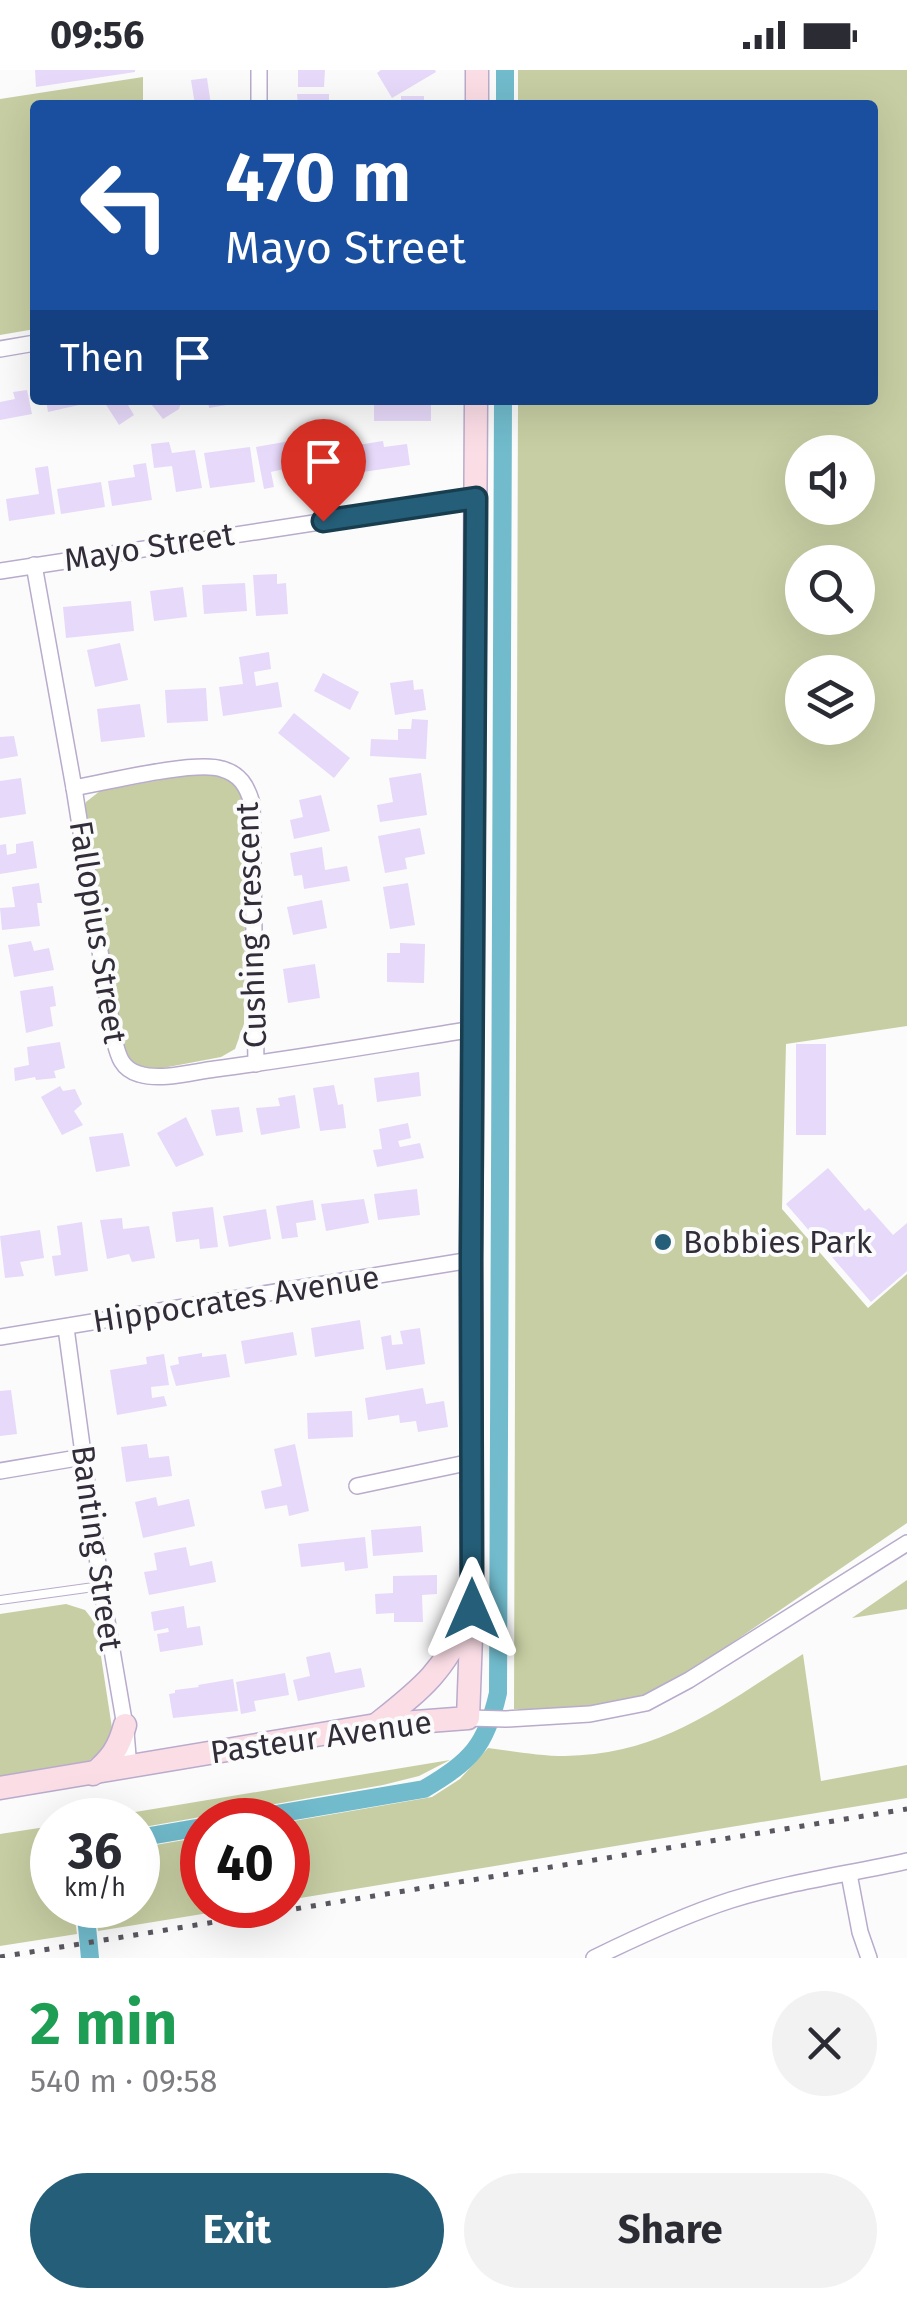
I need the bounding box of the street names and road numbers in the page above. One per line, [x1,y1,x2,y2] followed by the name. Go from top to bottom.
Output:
[61,515,237,579] street label: Mayo Street
[228,801,274,1049] street label: Cushing Crescent
[62,818,134,1047] street label: Fallopius Street
[90,1258,382,1340] street label: Hippocrates Avenue
[64,1443,130,1654] street label: Banting Street
[208,1703,434,1771] street label: Pasteur Avenue

